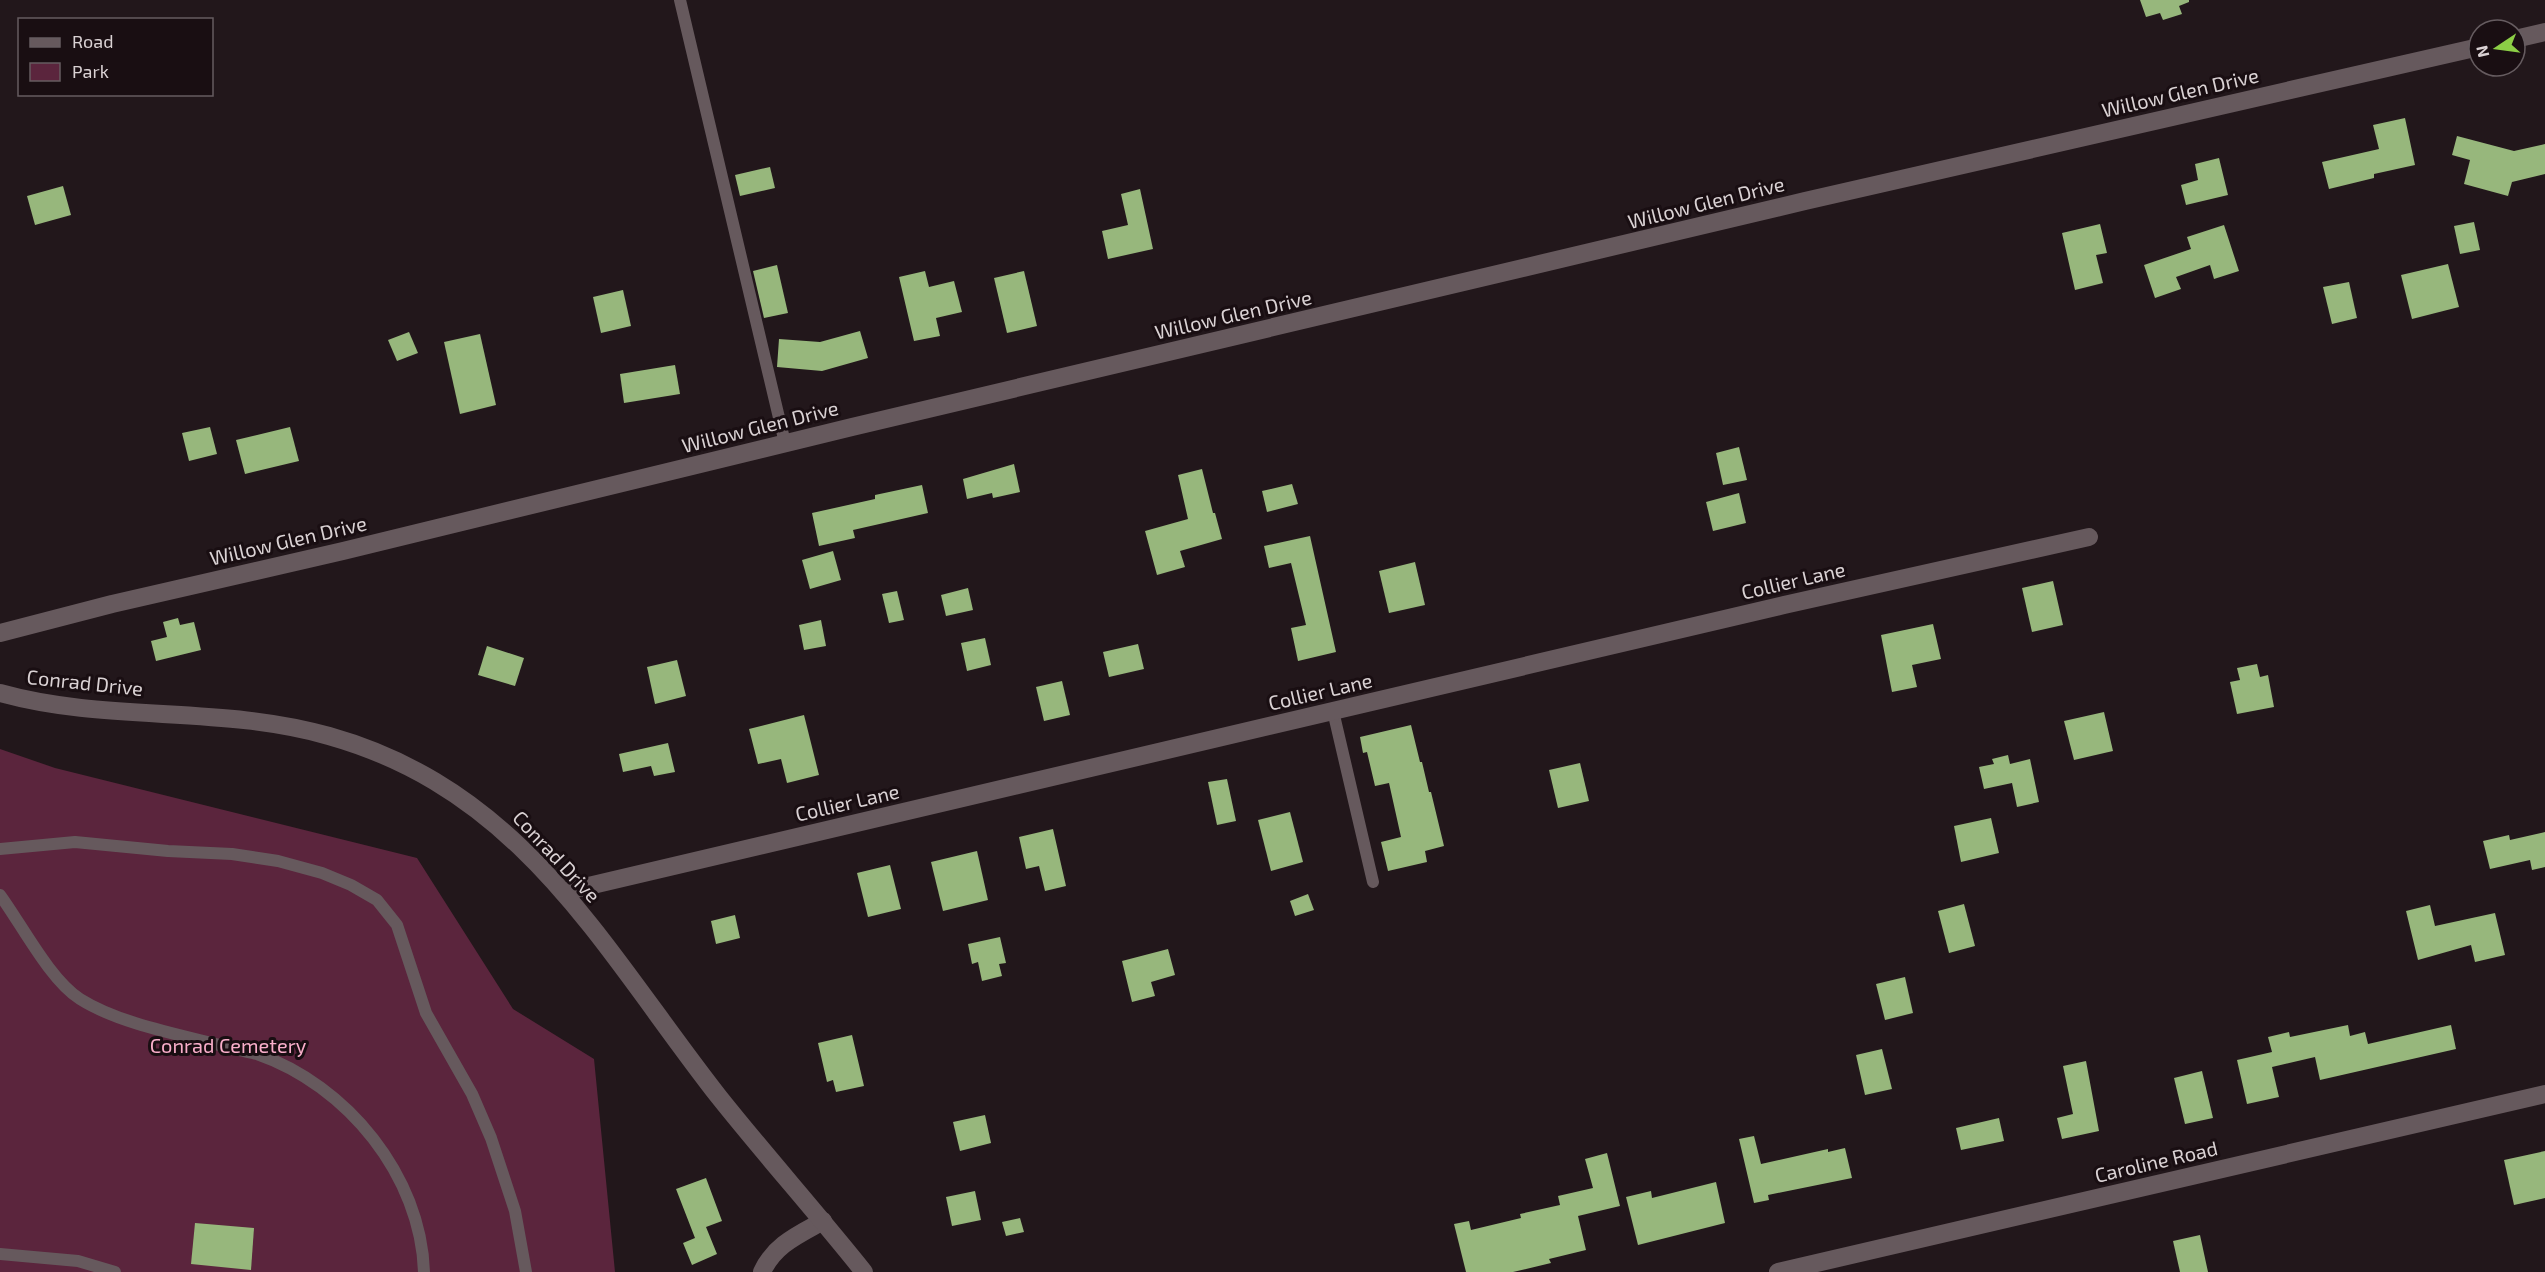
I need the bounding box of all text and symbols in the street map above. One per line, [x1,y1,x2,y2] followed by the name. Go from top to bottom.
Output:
[18,18,213,96] legend
[2467,18,2527,78] north arrow
[72,30,113,52] text: Road
[2471,44,2492,59] text: N
[72,60,109,82] text: Park
[2099,62,2261,122] street label: Willow Glen Drive
[1625,171,1787,233] street label: Willow Glen Drive
[1152,284,1314,344] street label: Willow Glen Drive
[679,395,841,457] street label: Willow Glen Drive
[207,510,369,570] street label: Willow Glen Drive
[1739,556,1847,604] street label: Collier Lane
[26,664,144,700] street label: Conrad Drive
[1266,667,1374,715] street label: Collier Lane
[793,778,901,826] street label: Collier Lane
[508,805,606,907] street label: Conrad Drive
[150,1033,307,1057] park label: Conrad Cemetery
[2092,1135,2220,1187] street label: Caroline Road

